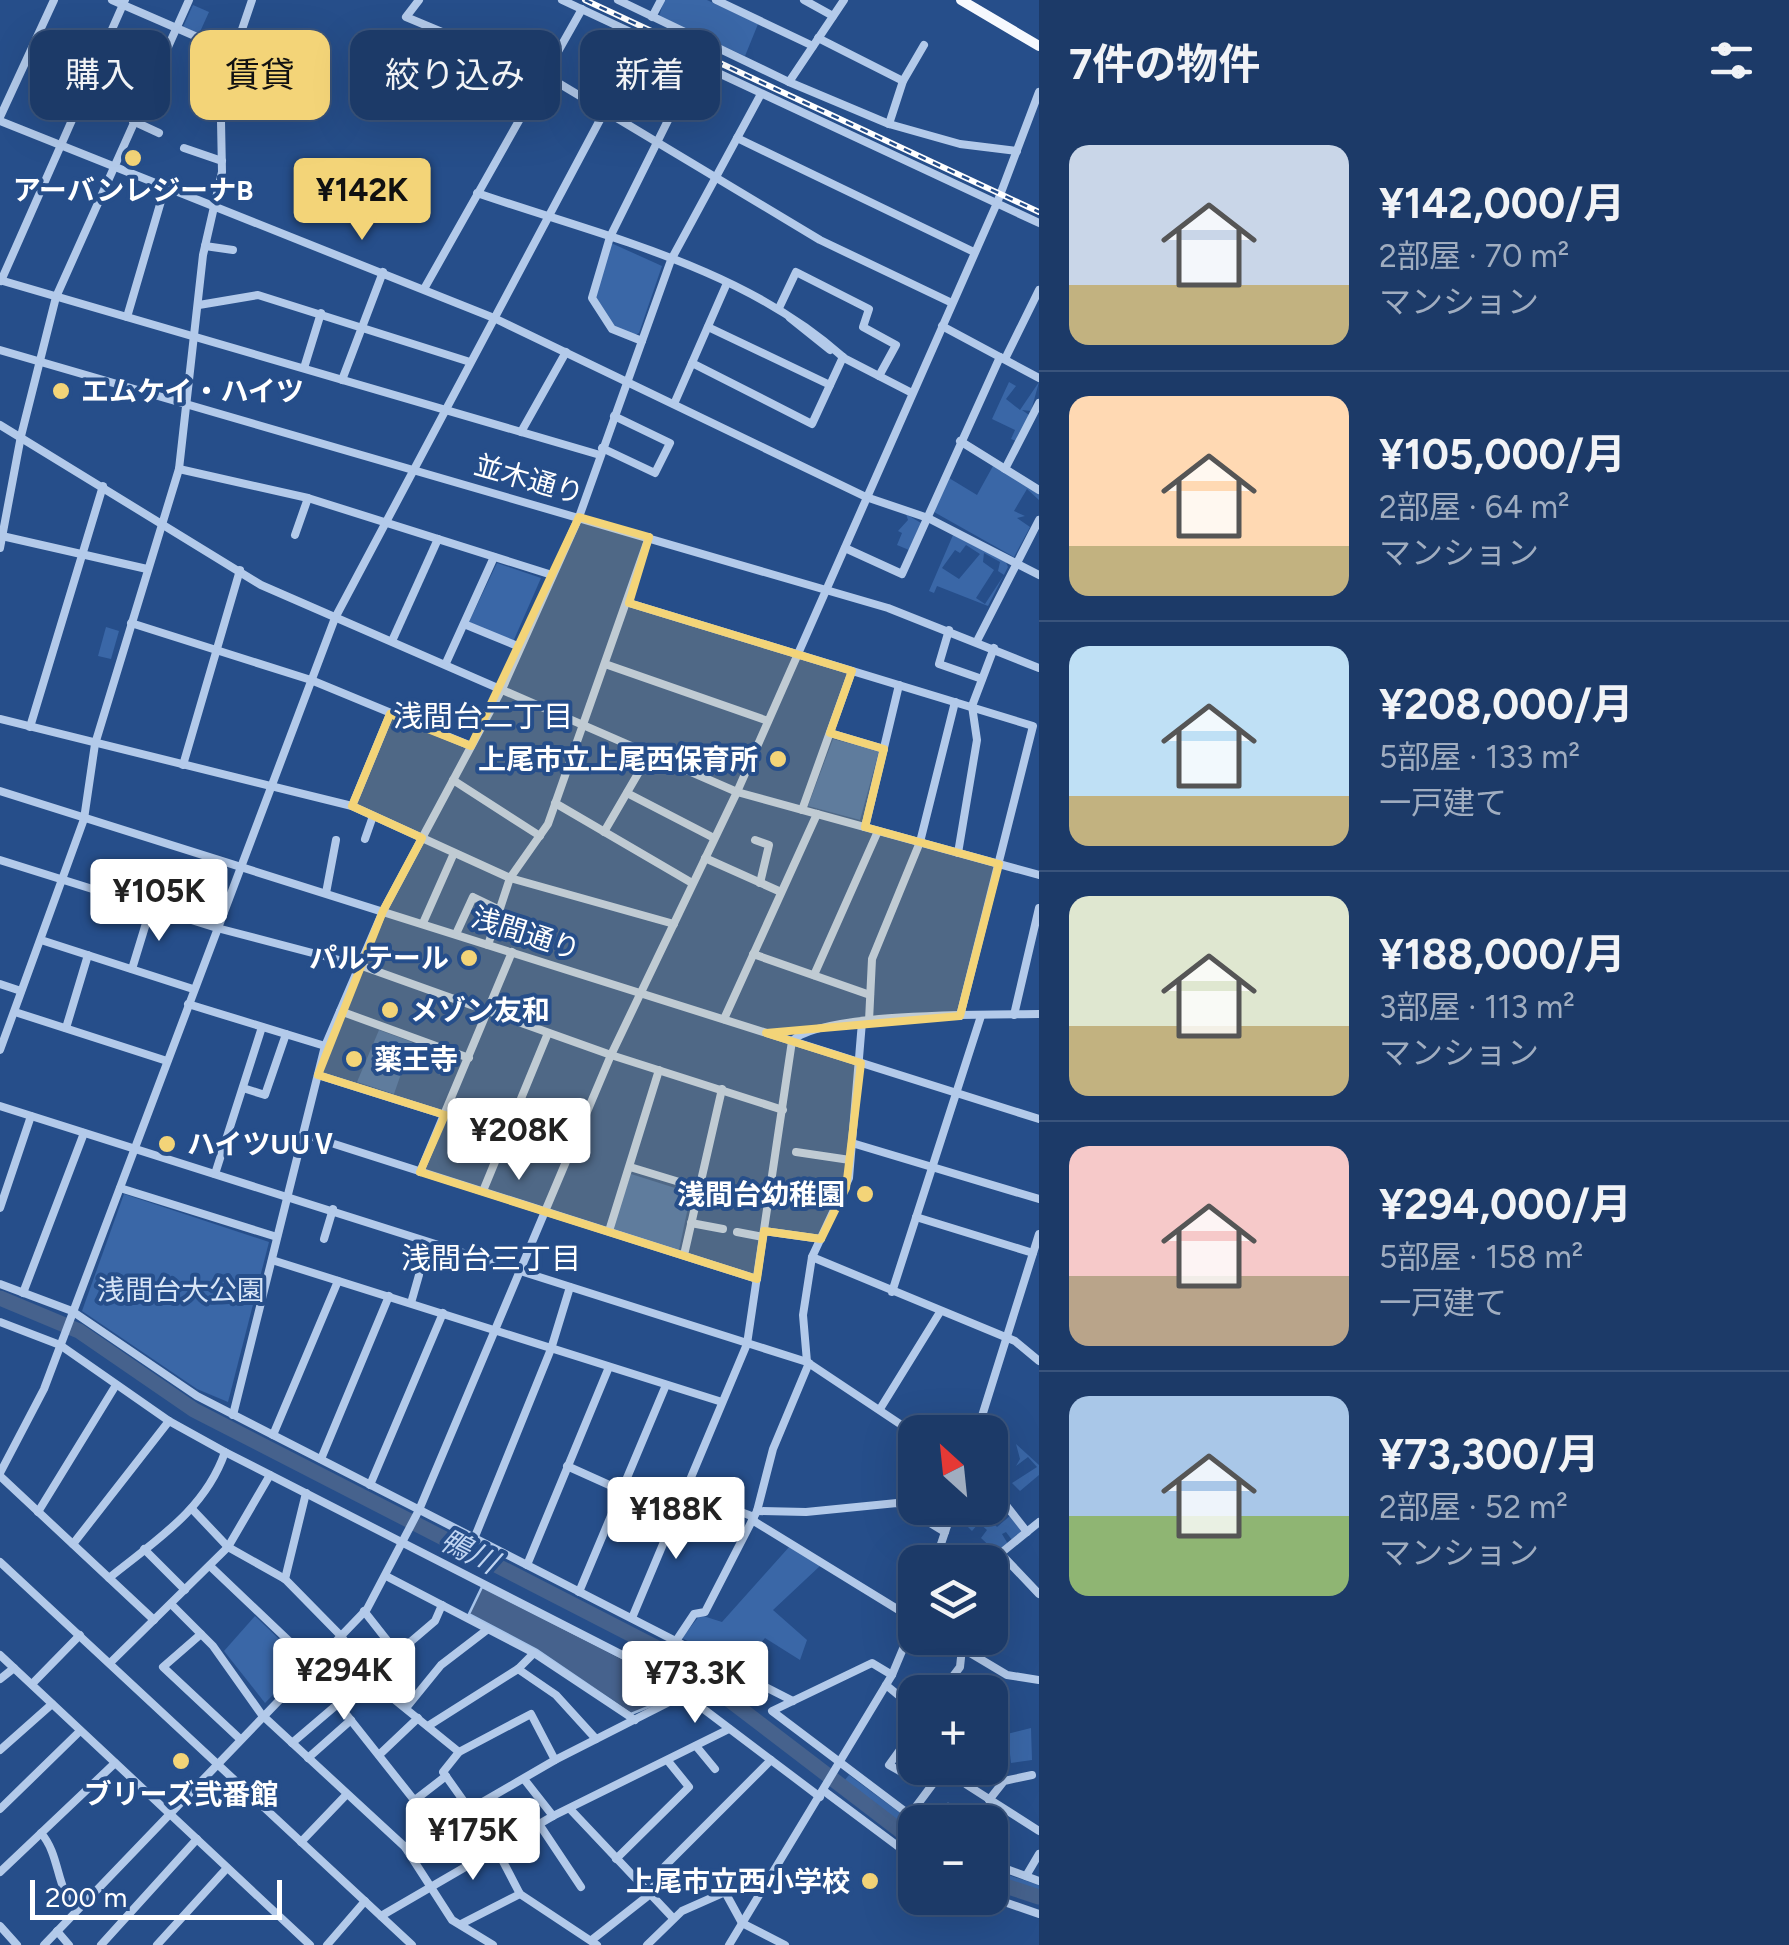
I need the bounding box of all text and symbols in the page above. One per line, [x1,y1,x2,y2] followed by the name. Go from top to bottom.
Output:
[30,30,170,120] chip: 購入
[190,30,330,120] chip: 賃貸
[350,30,560,120] chip: 絞り込み
[580,30,720,120] chip: 新着
[1704,33,1759,88] icon: filters
[1069,39,1260,90] text: 7件の物件
[122,147,144,169] marker: アーバンレジーナB
[292,158,432,243] pin: ¥142K
[316,171,408,209] text: ¥142K
[13,173,253,207] place label: アーバンレジーナB
[1379,178,1625,229] text: ¥142,000/月
[1149,185,1269,305] icon: home
[1379,237,1569,275] text: 2部屋 · 70 m²
[1379,283,1539,321] text: マンション
[81,374,304,408] place label: エムケイ・ハイツ
[50,380,72,402] marker: エムケイ・ハイツ
[1379,429,1626,480] text: ¥105,000/月
[1149,436,1269,556] icon: home
[470,447,588,511] street label: 並木通り
[1379,488,1570,526] text: 2部屋 · 64 m²
[1379,534,1539,572] text: マンション
[1379,679,1634,730] text: ¥208,000/月
[1149,686,1269,806] icon: home
[393,698,573,735] district label: 浅間台二丁目
[1379,738,1580,776] text: 5部屋 · 133 m²
[478,742,758,776] place label: 上尾市立上尾西保育所
[767,748,789,770] marker: 上尾市立上尾西保育所
[1379,784,1507,822] text: 一戸建て
[89,859,229,944] pin: ¥105K
[112,872,206,910] text: ¥105K
[467,900,585,966] street label: 浅間通り
[1379,929,1626,980] text: ¥188,000/月
[1149,936,1269,1056] icon: home
[309,941,449,975] place label: パルテール
[458,947,480,969] marker: パルテール
[1379,988,1575,1026] text: 3部屋 · 113 m²
[410,993,550,1027] place label: メゾン友和
[379,999,401,1021] marker: メゾン友和
[1379,1034,1539,1072] text: マンション
[374,1042,458,1076] place label: 薬王寺
[343,1048,365,1070] marker: 薬王寺
[449,1098,589,1183] pin: ¥208K
[469,1111,569,1149] text: ¥208K
[187,1127,338,1161] place label: ハイツUUⅤ
[156,1133,178,1155] marker: ハイツUUⅤ
[677,1177,845,1211] place label: 浅間台幼稚園
[1379,1179,1632,1230] text: ¥294,000/月
[854,1183,876,1205] marker: 浅間台幼稚園
[1149,1186,1269,1306] icon: home
[1379,1238,1583,1276] text: 5部屋 · 158 m²
[401,1240,581,1277] district label: 浅間台三丁目
[97,1273,265,1307] park label: 浅間台大公園
[1379,1284,1507,1322] text: 一戸建て
[898,1415,1008,1525] north arrow
[898,1415,1008,1915] map controls
[1379,1429,1599,1480] text: ¥73,300/月
[1149,1436,1269,1556] icon: home
[606,1477,746,1562] pin: ¥188K
[1379,1488,1568,1526] text: 2部屋 · 52 m²
[629,1490,723,1528] text: ¥188K
[434,1521,507,1582] water label: 鴨川
[1379,1534,1539,1572] text: マンション
[898,1545,1008,1655] button: layers
[274,1638,414,1723] pin: ¥294K
[614,1641,776,1726] pin: ¥73.3K
[295,1651,393,1689] text: ¥294K
[644,1654,746,1692] text: ¥73.3K
[898,1675,1008,1785] button: +
[170,1750,192,1772] marker: ブリーズ弐番館
[84,1777,278,1811] place label: ブリーズ弐番館
[403,1798,543,1883] pin: ¥175K
[898,1805,1008,1915] button: −
[428,1811,518,1849] text: ¥175K
[626,1864,850,1898] place label: 上尾市立西小学校
[859,1870,881,1892] marker: 上尾市立西小学校
[30,1875,282,1920] scale bar
[45,1880,127,1914] text: 200 m

